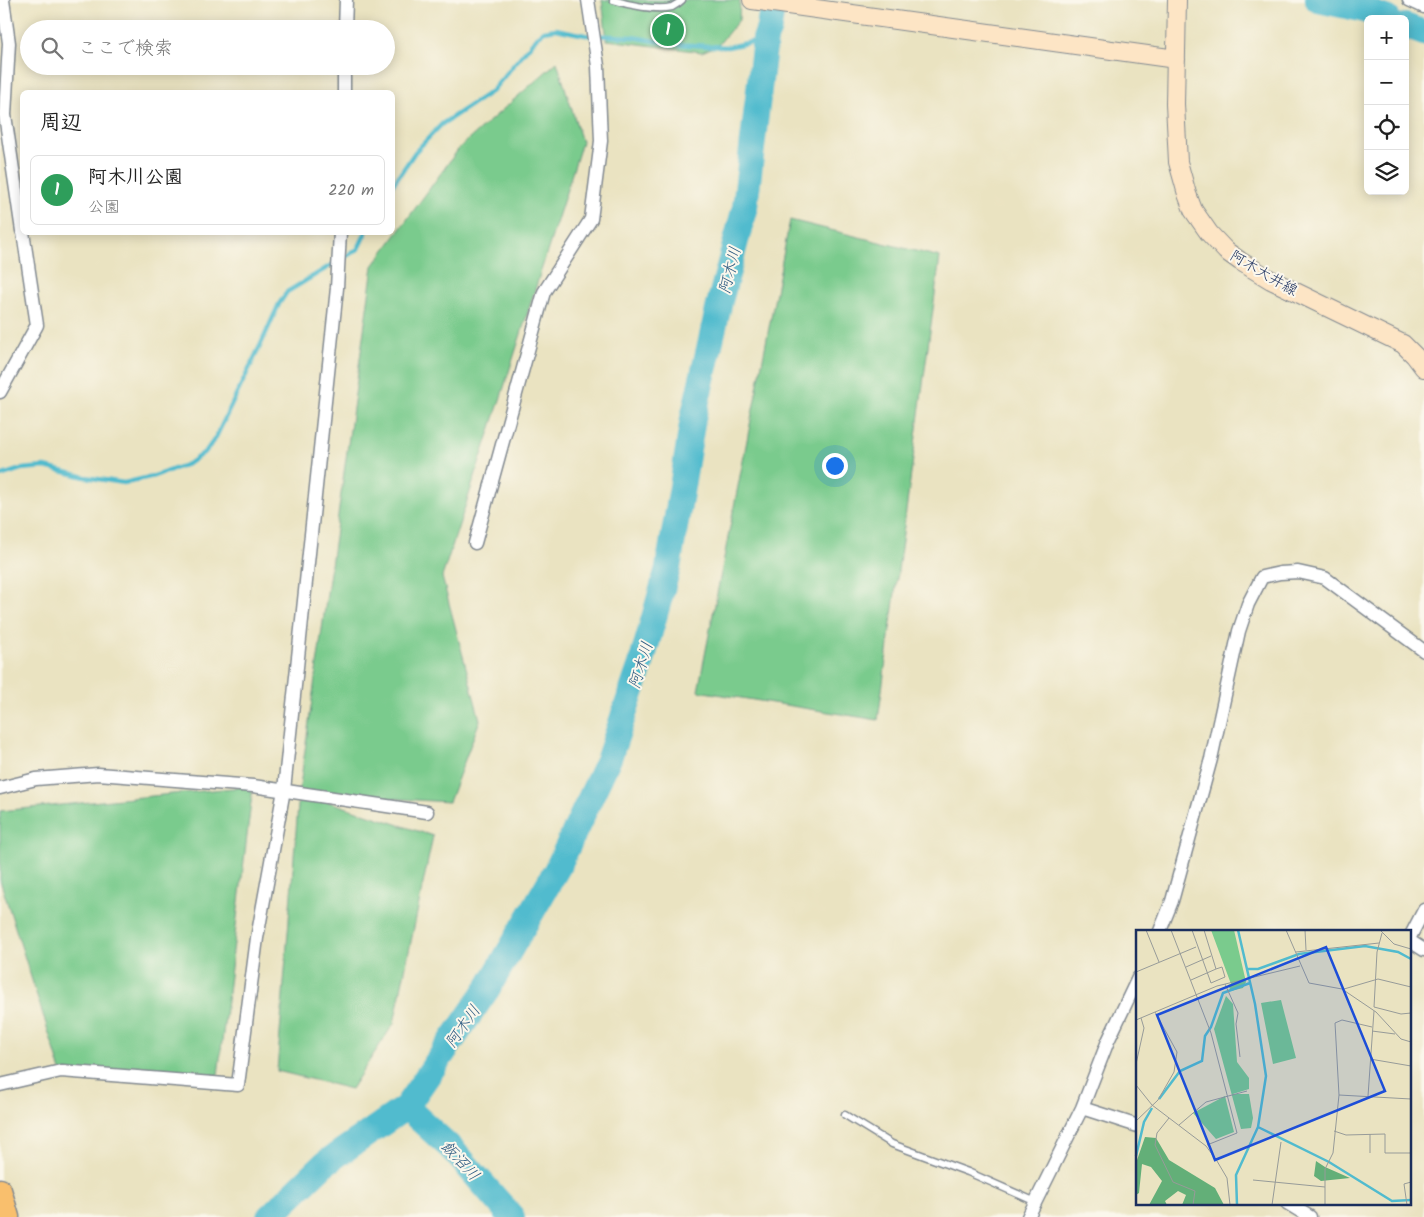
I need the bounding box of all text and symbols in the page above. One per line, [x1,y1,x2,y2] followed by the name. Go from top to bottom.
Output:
[652,11,684,49] pin: 1
[1364,15,1409,195] map controls
[1364,15,1409,60] button: +
[20,20,395,75] search box
[38,34,66,62] icon: search
[78,34,173,64] text: ここで検索
[1364,60,1409,105] button: −
[1364,105,1409,150] button: locate
[40,107,82,140] text: 周辺
[1364,150,1409,195] button: layers
[88,163,183,193] text: 阿木川公園
[55,178,59,203] text: 1
[328,178,374,203] text: 220 m
[88,195,120,220] text: 公園
[713,244,748,297] water label: 阿木川
[1225,245,1302,303] street label: 阿木大井線
[822,453,848,479] your location
[622,639,660,692] water label: 阿木川
[1136,930,1412,1204] inset map
[439,1000,487,1054] water label: 阿木川
[434,1135,485,1187] water label: 飯沼川

